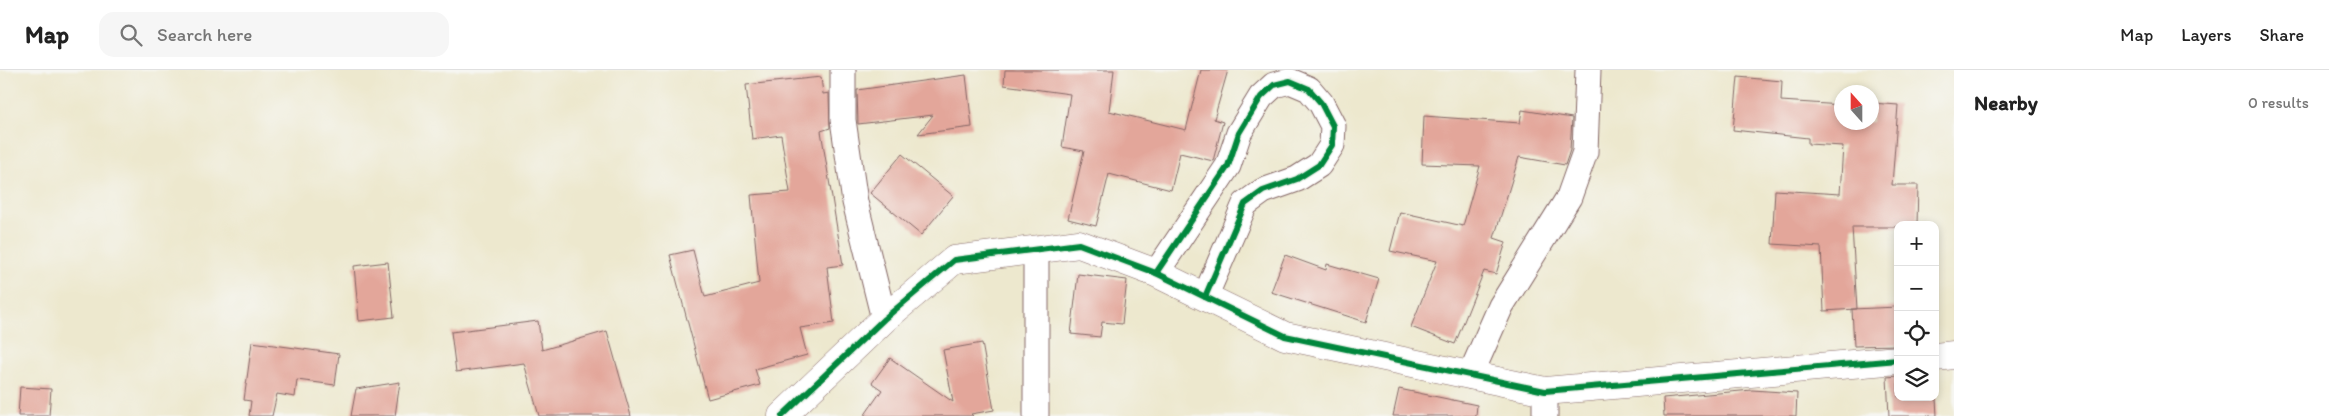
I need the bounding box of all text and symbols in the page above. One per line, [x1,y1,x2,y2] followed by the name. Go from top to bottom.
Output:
[99,12,449,57] search box
[25,20,69,49] text: Map
[117,21,145,49] icon: search
[157,23,252,46] text: Search here
[2120,24,2153,46] text: Map
[2181,24,2231,46] text: Layers
[2259,24,2304,46] text: Share
[1834,85,1879,130] north arrow
[1974,90,2038,115] text: Nearby
[2248,93,2309,112] text: 0 results
[1894,221,1939,401] map controls
[1894,221,1939,266] button: +
[1894,266,1939,311] button: −
[1894,311,1939,356] button: locate
[1894,356,1939,401] button: layers

